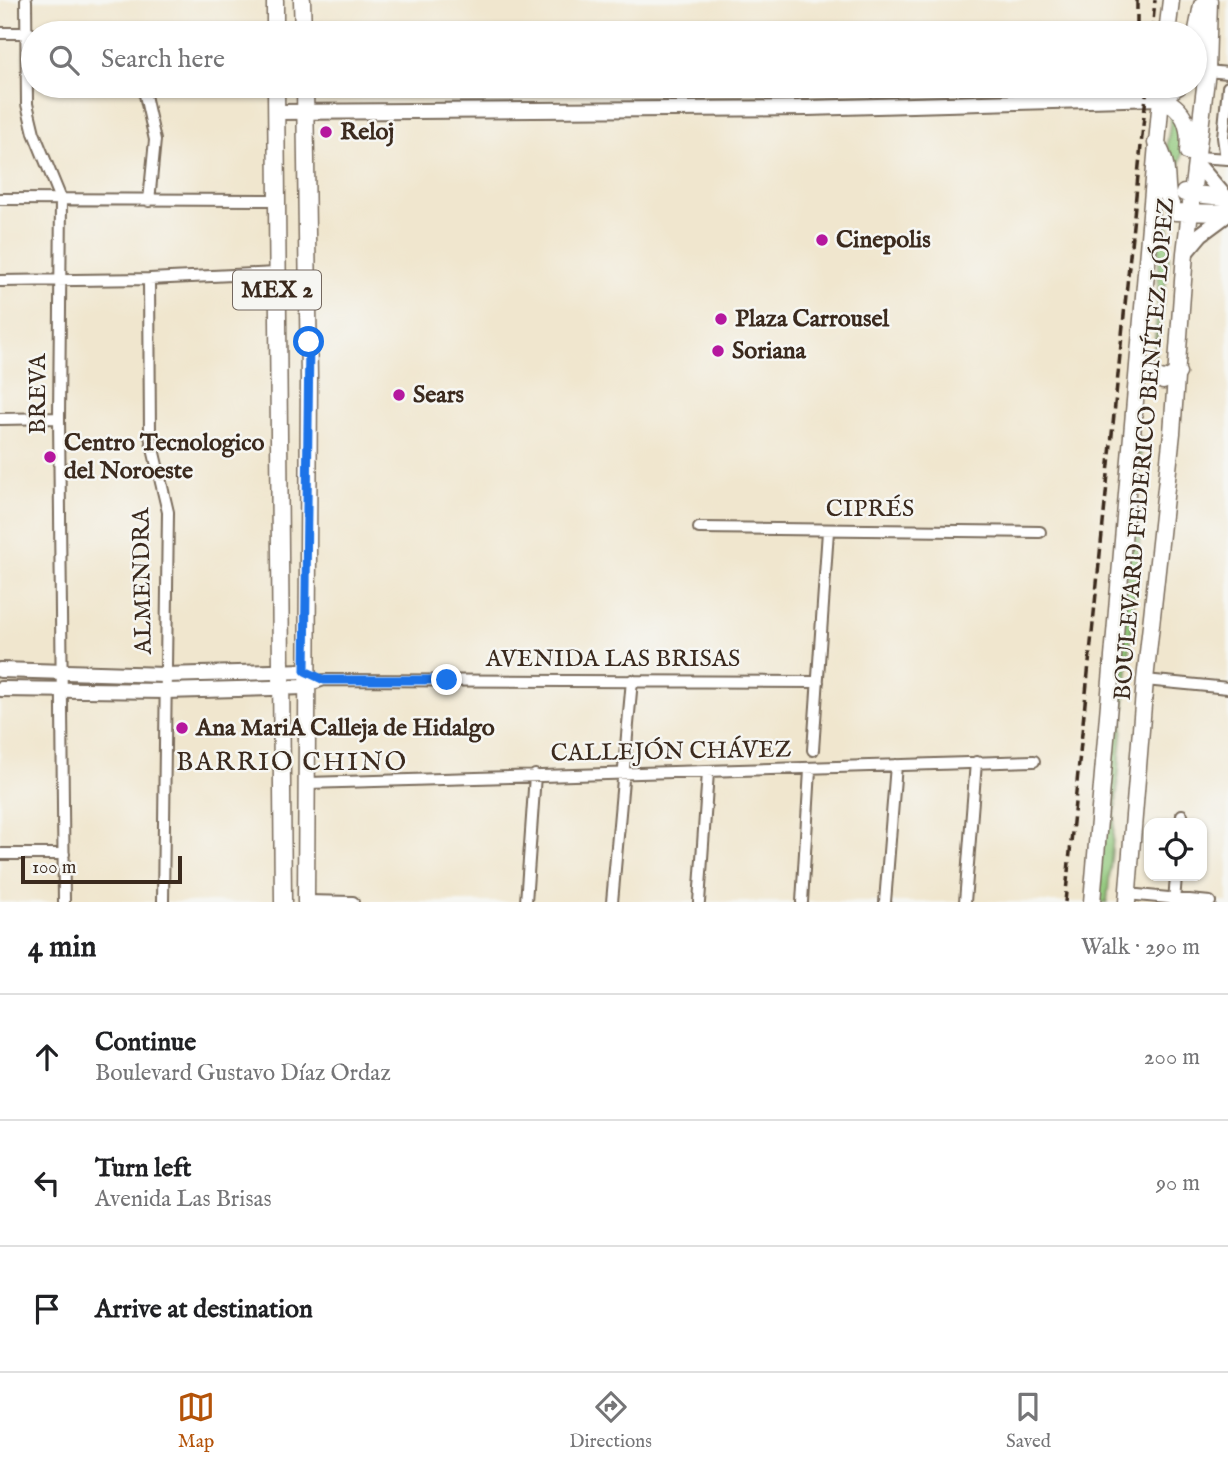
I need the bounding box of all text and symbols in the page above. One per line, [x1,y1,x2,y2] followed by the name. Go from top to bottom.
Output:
[21,21,1207,98] search box
[45,41,83,79] icon: search
[101,43,225,76] text: Search here
[340,117,394,148] place label: Reloj
[318,124,334,140] marker: Reloj
[1108,196,1182,702] street label: BOULEVARD FEDERICO BENÍTEZ LÓPEZ
[836,225,931,256] place label: Cinepolis
[814,232,830,248] marker: Cinepolis
[233,270,321,310] road number: MEX 2
[735,304,889,335] place label: Plaza Carrousel
[713,311,729,327] marker: Plaza Carrousel
[293,326,324,357] route start
[732,336,807,367] place label: Soriana
[710,343,726,359] marker: Soriana
[23,353,54,435] street label: BREVA
[413,380,465,411] place label: Sears
[391,387,407,403] marker: Sears
[64,428,264,487] place label: Centro Tecnologico del Noroeste
[42,449,58,465] marker: Centro Tecnologico del Noroeste
[826,494,914,525] street label: CIPRÉS
[126,507,160,656] street label: ALMENDRA
[485,644,740,675] street label: AVENIDA LAS BRISAS
[431,664,462,695] route end
[195,713,495,744] place label: Ana MariA Calleja de Hidalgo
[174,720,190,736] marker: Ana MariA Calleja de Hidalgo
[550,734,792,770] street label: CALLEJÓN CHÁVEZ
[176,746,408,779] district label: BARRIO CHINO
[1144,818,1207,881] map controls
[1144,818,1207,881] button: locate
[21,853,182,885] scale bar
[32,856,76,880] text: 100 m
[28,929,96,967] text: 4 min
[1081,933,1200,962] text: Walk · 290 m
[95,1026,196,1059] text: Continue
[28,1038,66,1076] icon: ahead
[1144,1043,1200,1072] text: 200 m
[95,1059,391,1088] text: Boulevard Gustavo Díaz Ordaz
[95,1152,192,1185] text: Turn left
[28,1164,66,1202] icon: left
[1156,1169,1200,1198] text: 90 m
[95,1185,272,1214] text: Avenida Las Brisas
[28,1290,66,1328] icon: arrive
[95,1293,313,1326] text: Arrive at destination
[177,1388,215,1454] tab: Map
[569,1388,652,1454] tab: Directions
[1006,1388,1051,1454] tab: Saved

